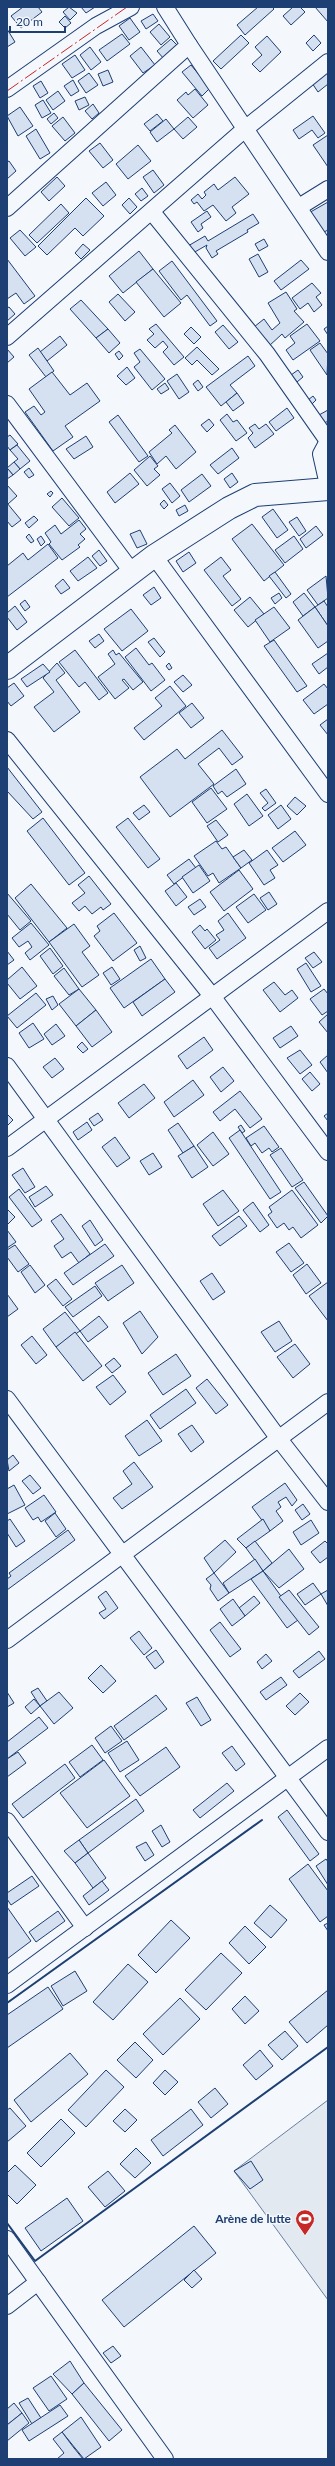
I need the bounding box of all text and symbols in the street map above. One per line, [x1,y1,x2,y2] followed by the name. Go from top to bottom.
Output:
[10,8,65,34] scale bar
[16,14,43,29] text: 20 m
[294,2208,316,2236] sports icon: Arène de lutte
[214,2211,292,2226] place label: Arène de lutte

